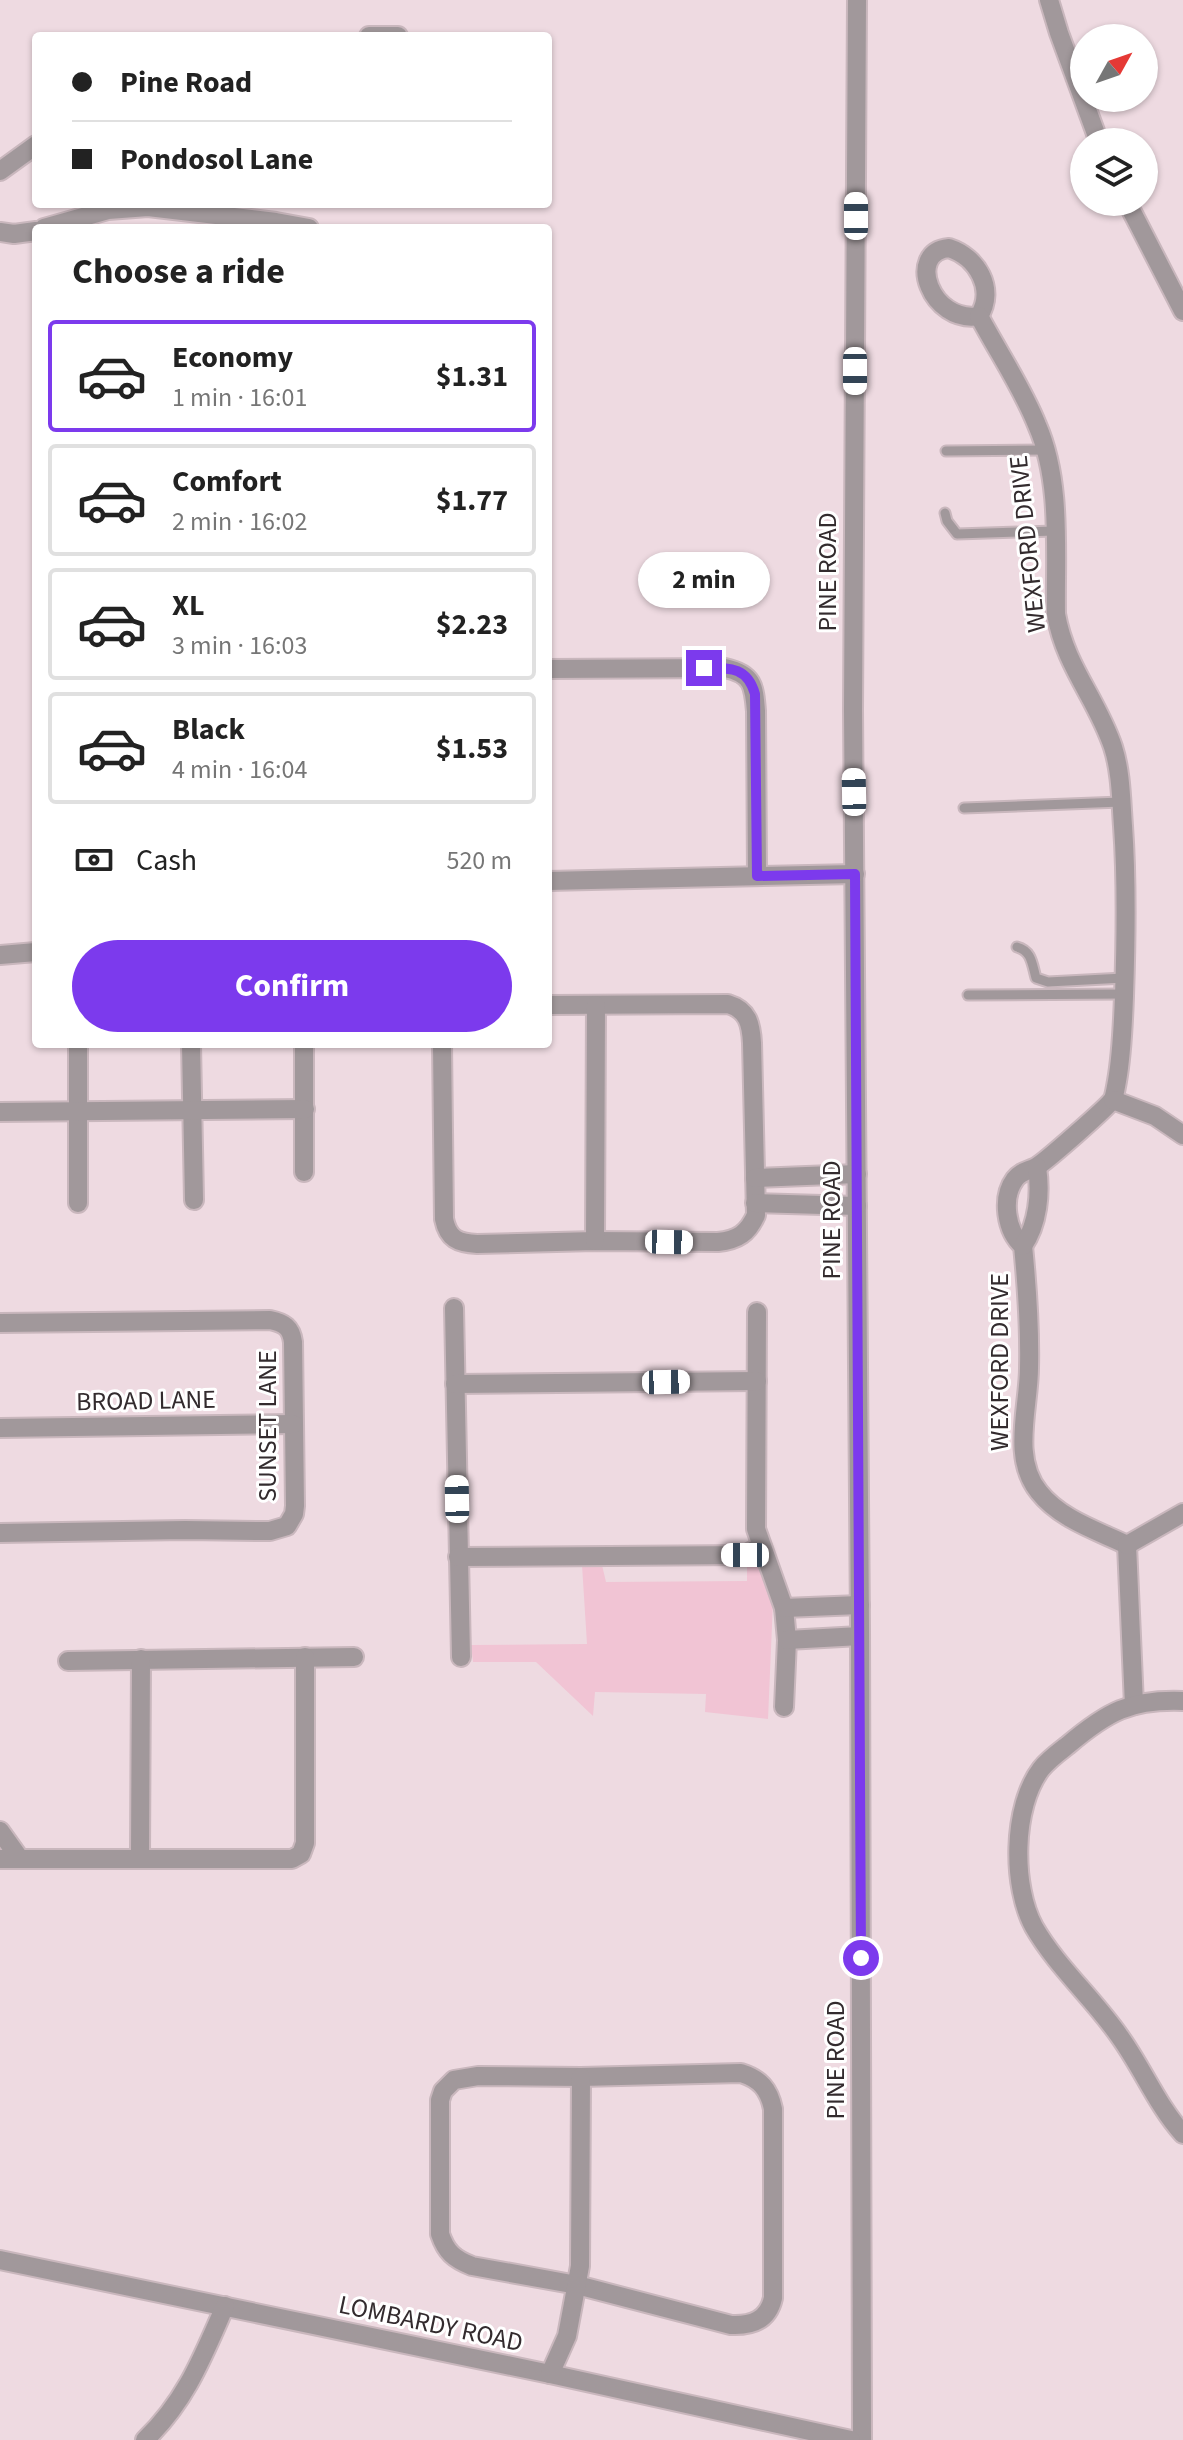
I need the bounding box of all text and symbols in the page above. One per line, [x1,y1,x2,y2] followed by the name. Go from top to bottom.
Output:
[1070,24,1158,112] north arrow
[1070,24,1158,216] map controls
[120,61,252,104] text: Pine Road
[1070,128,1158,216] button: layers
[120,138,313,181] text: Pondosol Lane
[844,192,868,240] car
[72,246,285,297] text: Choose a ride
[172,336,293,379] text: Economy
[76,340,148,412] icon: car
[843,347,867,395] car
[436,355,508,398] text: $1.31
[172,379,307,416] text: 1 min · 16:01
[1000,453,1055,634] street label: WEXFORD DRIVE
[172,460,282,503] text: Comfort
[76,464,148,536] icon: car
[436,479,508,522] text: $1.77
[172,503,307,540] text: 2 min · 16:02
[809,512,846,632] street label: PINE ROAD
[638,552,770,608] callout: 2 min
[672,561,736,598] text: 2 min
[172,584,205,627] text: XL
[76,588,148,660] icon: car
[436,603,508,646] text: $2.23
[172,627,307,664] text: 3 min · 16:03
[686,650,722,686] route end
[172,708,245,751] text: Black
[76,712,148,784] icon: car
[436,727,508,770] text: $1.53
[172,751,307,788] text: 4 min · 16:04
[842,768,866,816] car
[72,838,116,882] icon: cash
[136,839,197,882] text: Cash
[446,842,512,879] text: 520 m
[72,940,512,1032] button: Confirm
[813,1160,850,1280] street label: PINE ROAD
[645,1230,693,1254] car
[981,1273,1018,1451] street label: WEXFORD DRIVE
[249,1350,286,1502] street label: SUNSET LANE
[642,1370,690,1394] car
[76,1381,216,1420] street label: BROAD LANE
[445,1475,469,1523] car
[721,1543,769,1567] car
[843,1940,879,1976] route start
[817,2000,854,2120] street label: PINE ROAD
[335,2286,526,2361] street label: LOMBARDY ROAD

